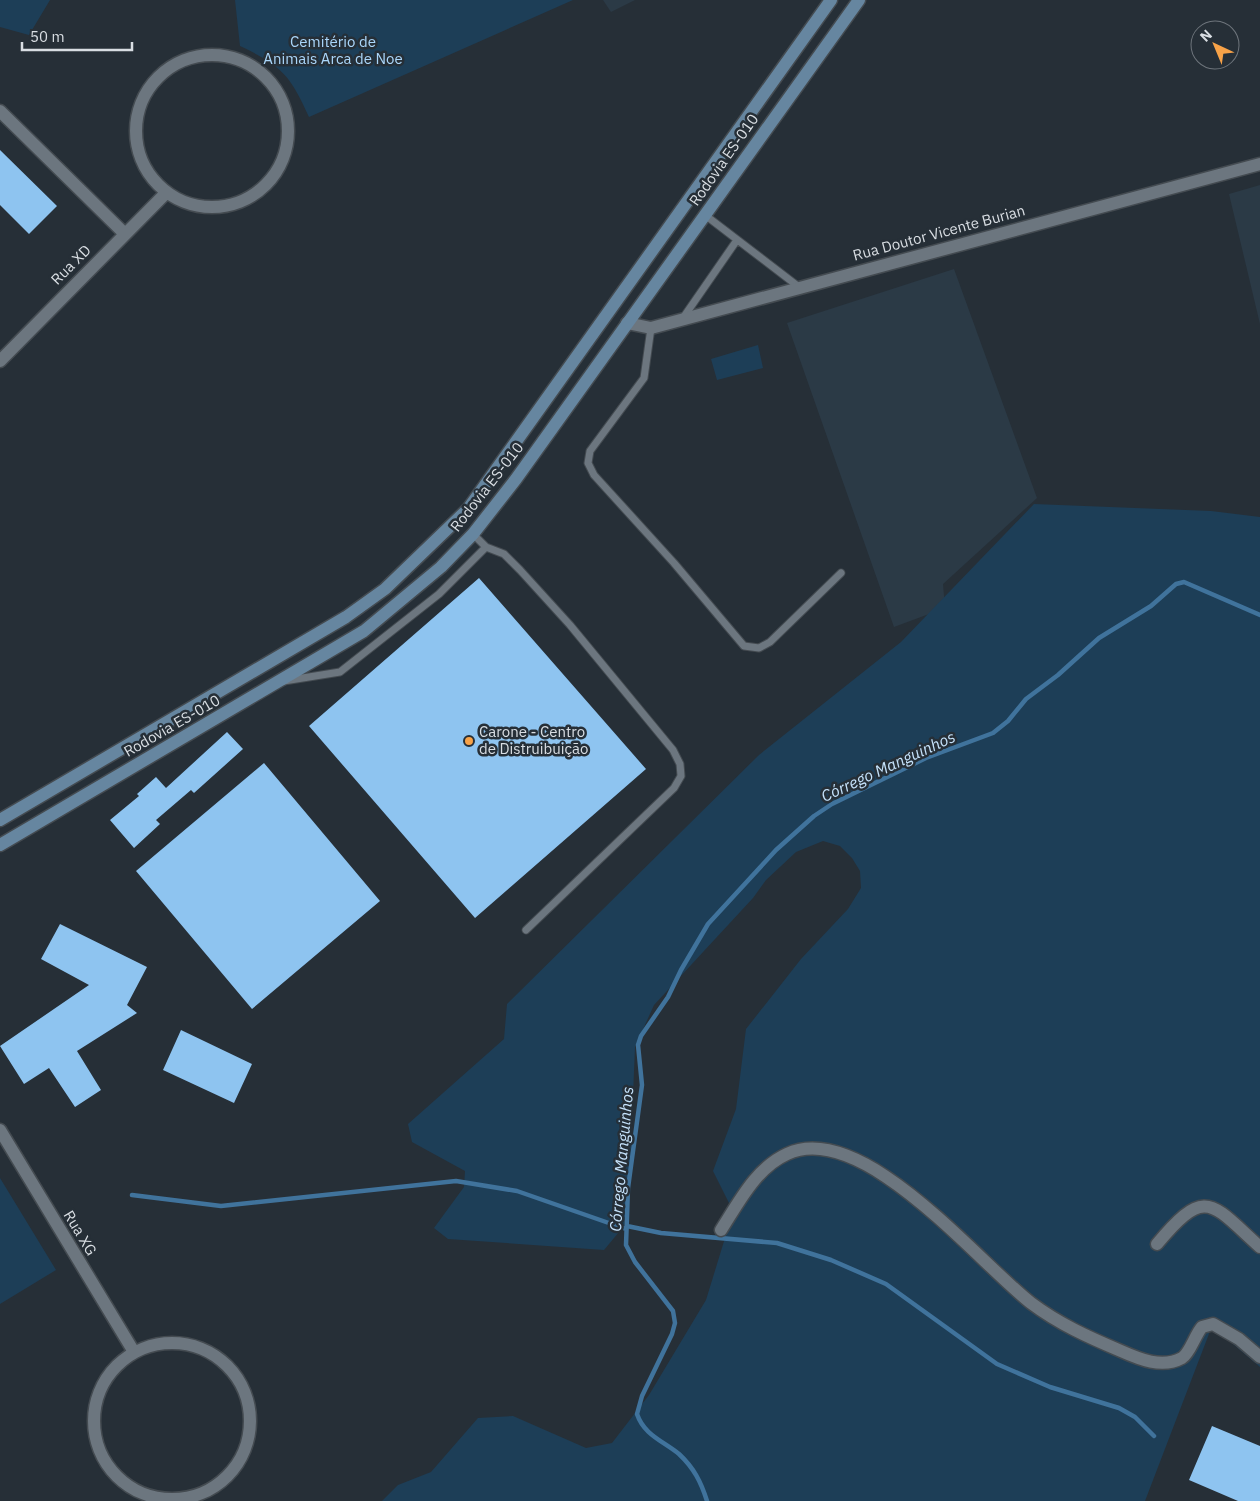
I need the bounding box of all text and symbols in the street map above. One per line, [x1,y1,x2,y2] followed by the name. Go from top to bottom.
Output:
[22,20,132,52] scale bar
[1190,20,1240,70] north arrow
[1196,26,1216,46] text: N
[30,27,65,46] text: 50 m
[263,32,403,68] park label: Cemitério de Animais Arca de Noe
[685,110,762,209] street label: Rodovia ES-010
[851,200,1027,265] street label: Rua Doutor Vicente Burian
[47,241,95,289] street label: Rua XD
[446,438,527,535] street label: Rodovia ES-010
[120,690,223,761] street label: Rodovia ES-010
[479,722,588,758] place label: Carone - Centro de Distruibuição
[818,726,958,806] water label: Córrego Manguinhos
[463,735,475,747] marker: Carone - Centro de Distruibuição
[605,1086,637,1232] water label: Córrego Manguinhos
[60,1207,101,1259] street label: Rua XG

